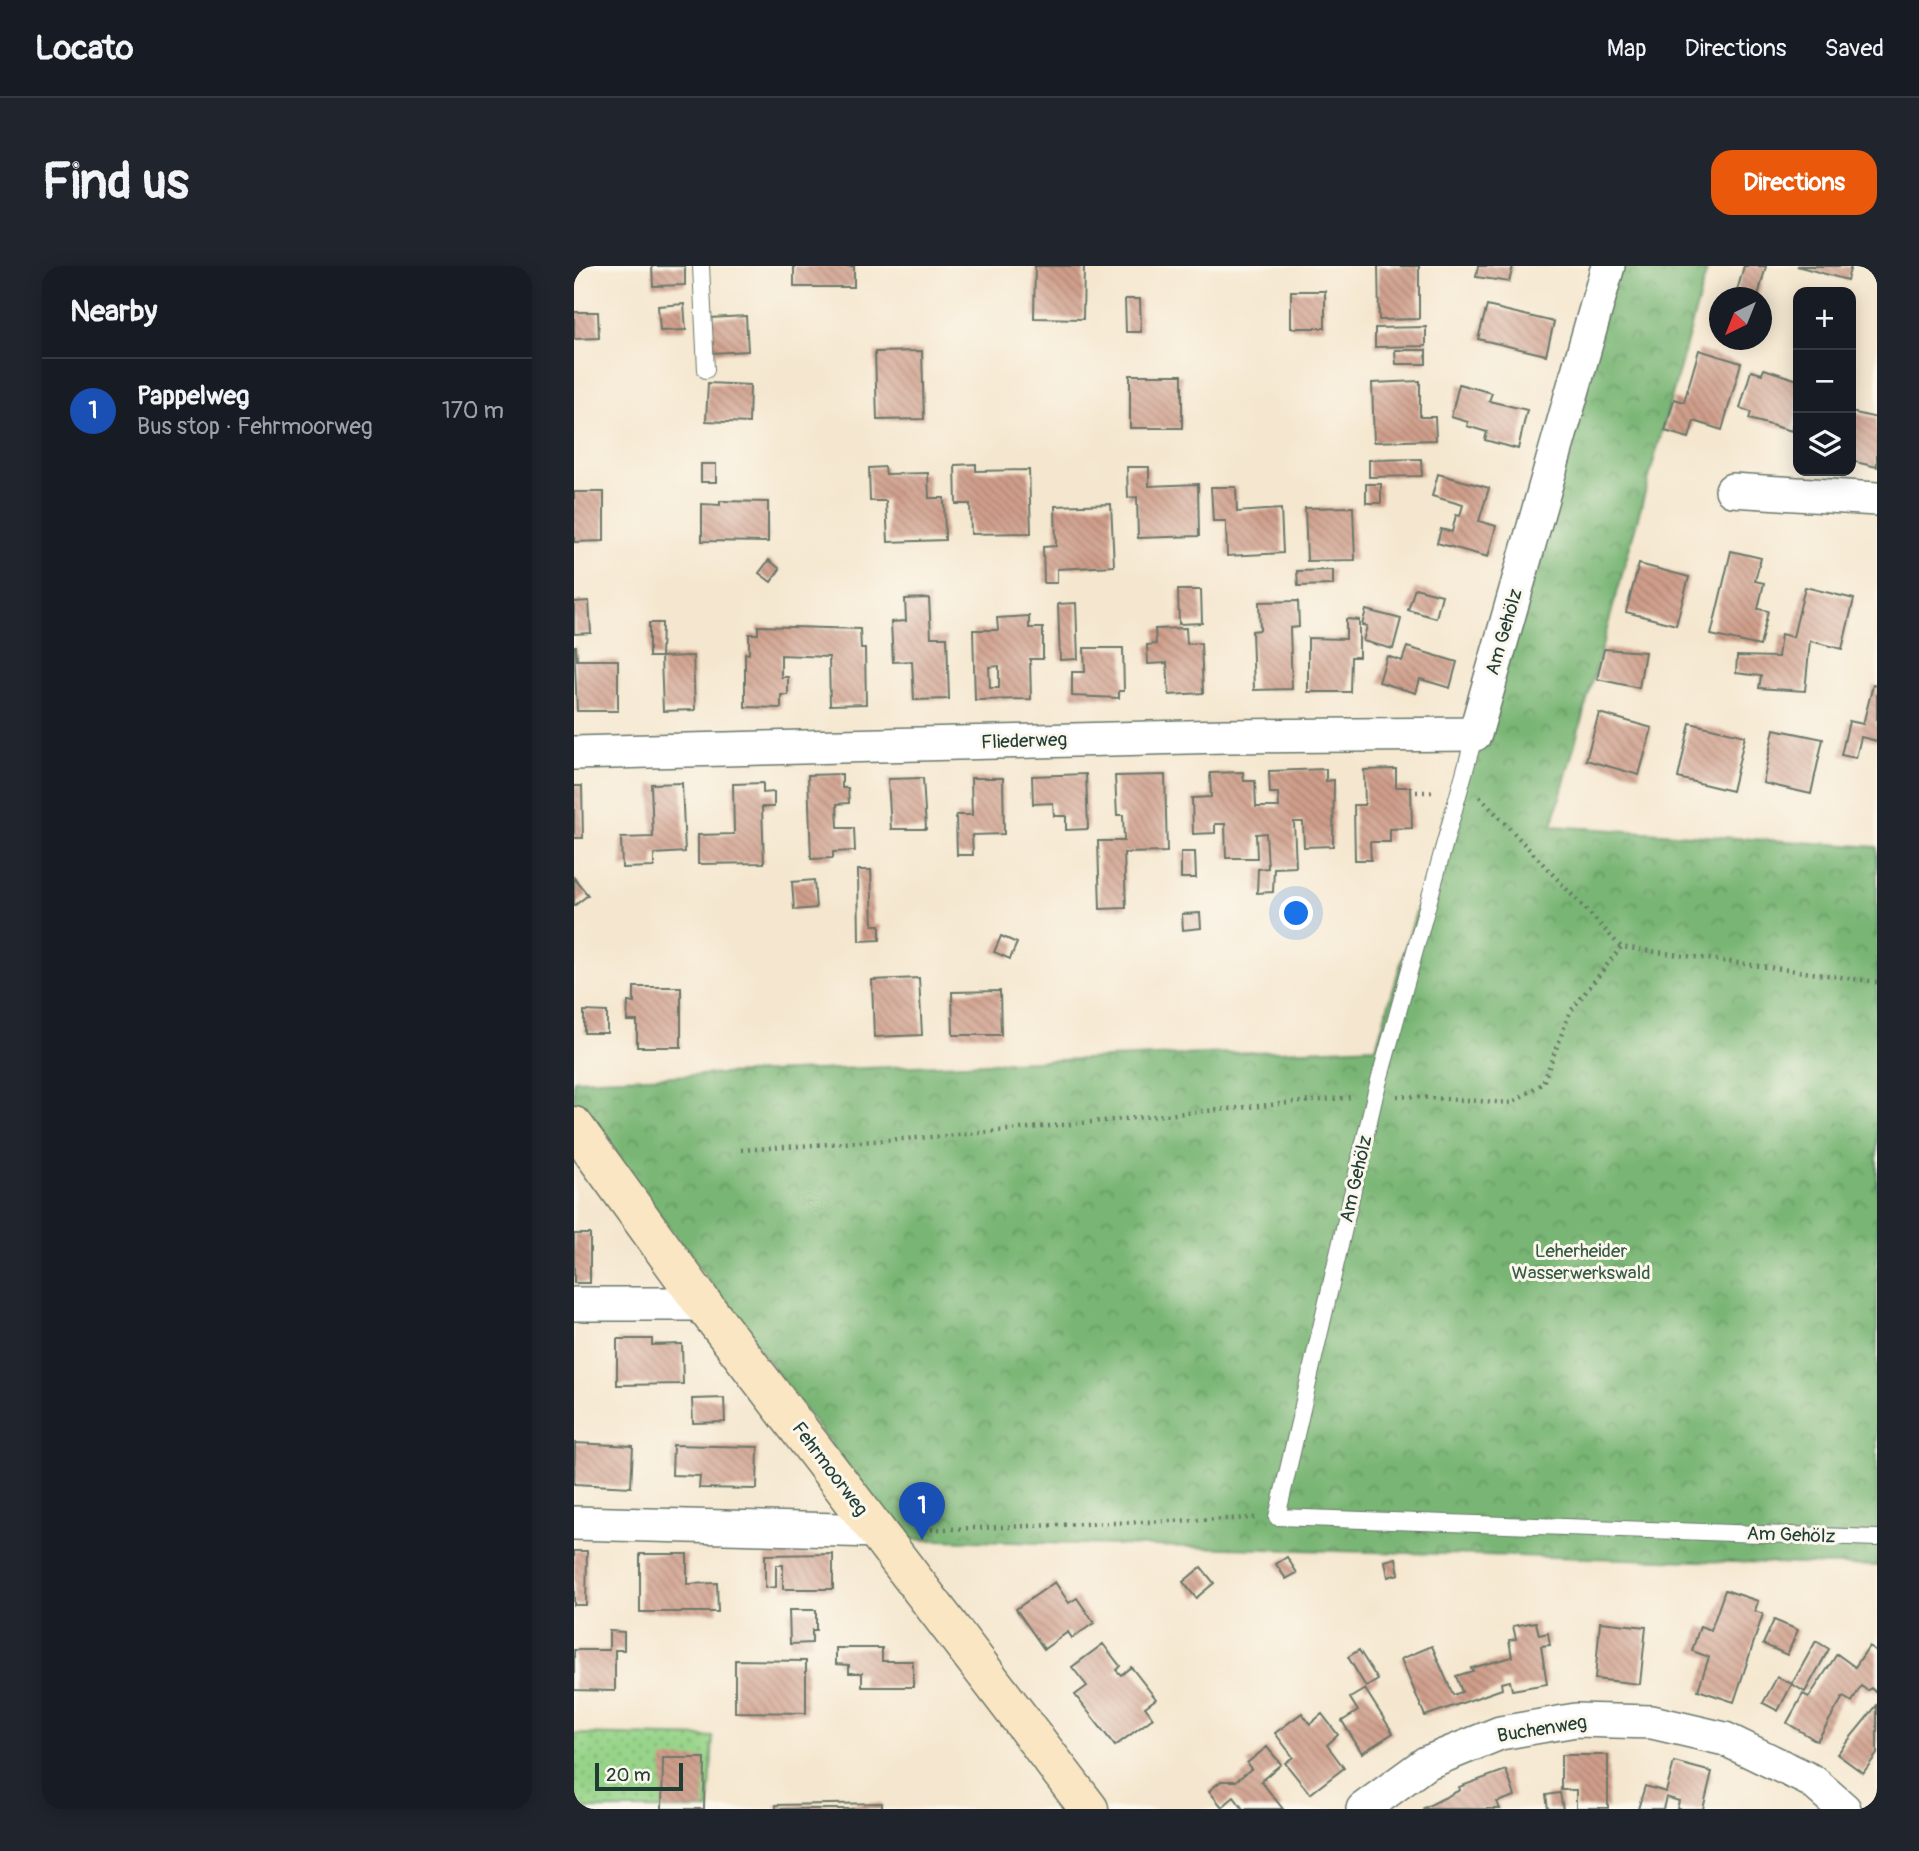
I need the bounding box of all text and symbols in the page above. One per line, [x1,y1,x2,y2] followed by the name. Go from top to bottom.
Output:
[35,28,133,69] text: Locato
[1607,34,1647,63] text: Map
[1685,34,1786,63] text: Directions
[1824,34,1884,63] text: Saved
[1711,150,1877,215] button: Directions
[42,152,189,213] text: Find us
[1709,287,1772,350] north arrow
[1793,287,1856,476] map controls
[1793,287,1856,350] button: +
[70,293,157,330] text: Nearby
[1793,350,1856,413] button: −
[137,380,249,412] text: Pappelweg
[89,396,98,425] text: 1
[442,396,504,425] text: 170 m
[137,412,373,441] text: Bus stop · Fehrmoorweg
[1793,413,1856,476] button: layers
[1480,586,1528,678] street label: Am Gehölz
[981,728,1067,754] street label: Fliederweg
[1279,896,1313,930] your location
[1334,1133,1378,1225] street label: Am Gehölz
[1511,1239,1651,1285] park label: Leherheider Wasserwerkswald
[787,1417,873,1521] street label: Fehrmoorweg
[899,1482,945,1540] pin: 1
[1746,1521,1836,1549] street label: Am Gehölz
[1495,1710,1589,1748] street label: Buchenweg
[595,1760,682,1792] scale bar
[606,1763,651,1787] text: 20 m

